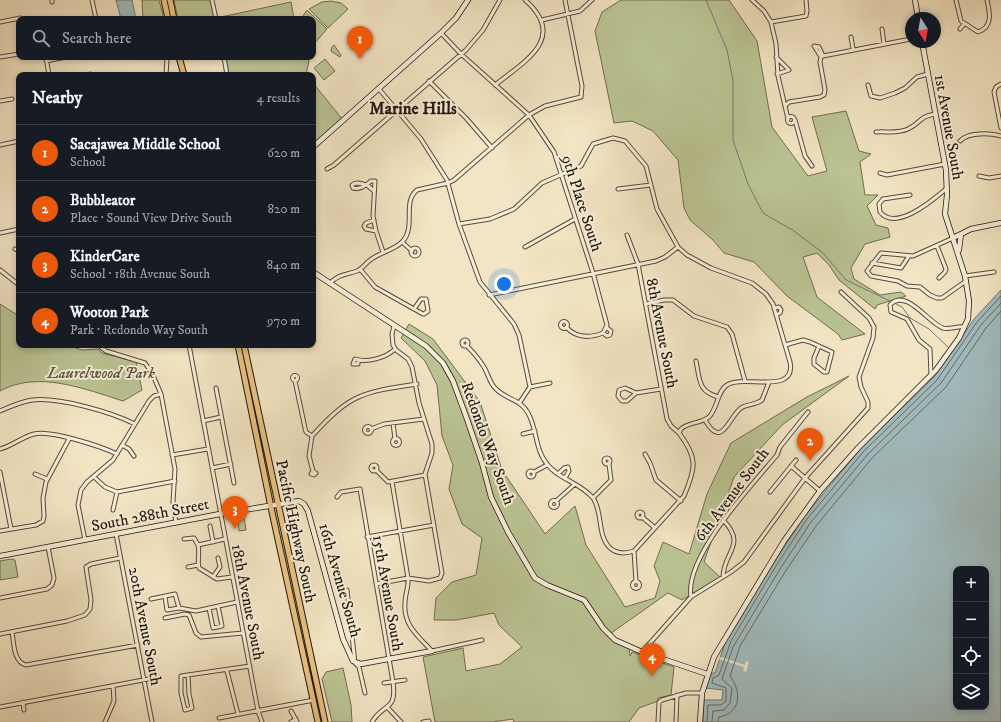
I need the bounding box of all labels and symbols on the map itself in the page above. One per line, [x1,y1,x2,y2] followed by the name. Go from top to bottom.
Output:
[905,12,941,48] north arrow
[347,26,373,59] pin: 1
[930,73,968,182] street label: 1st Avenue South
[369,98,457,120] district label: Marine Hills
[557,152,607,255] street label: 9th Place South
[494,274,514,294] your location
[642,276,683,391] street label: 8th Avenue South
[46,363,155,383] park label: Laurelwood Park
[457,379,520,508] street label: Redondo Way South
[797,428,823,461] pin: 2
[690,443,774,545] street label: 6th Avenue South
[271,458,321,605] street label: Pacific Highway South
[90,494,211,536] street label: South 288th Street
[222,496,248,529] pin: 3
[314,521,366,640] street label: 16th Avenue South
[368,534,408,653] street label: 15th Avenue South
[227,542,269,663] street label: 18th Avenue South
[124,565,166,688] street label: 20th Avenue South
[639,643,665,676] pin: 4

